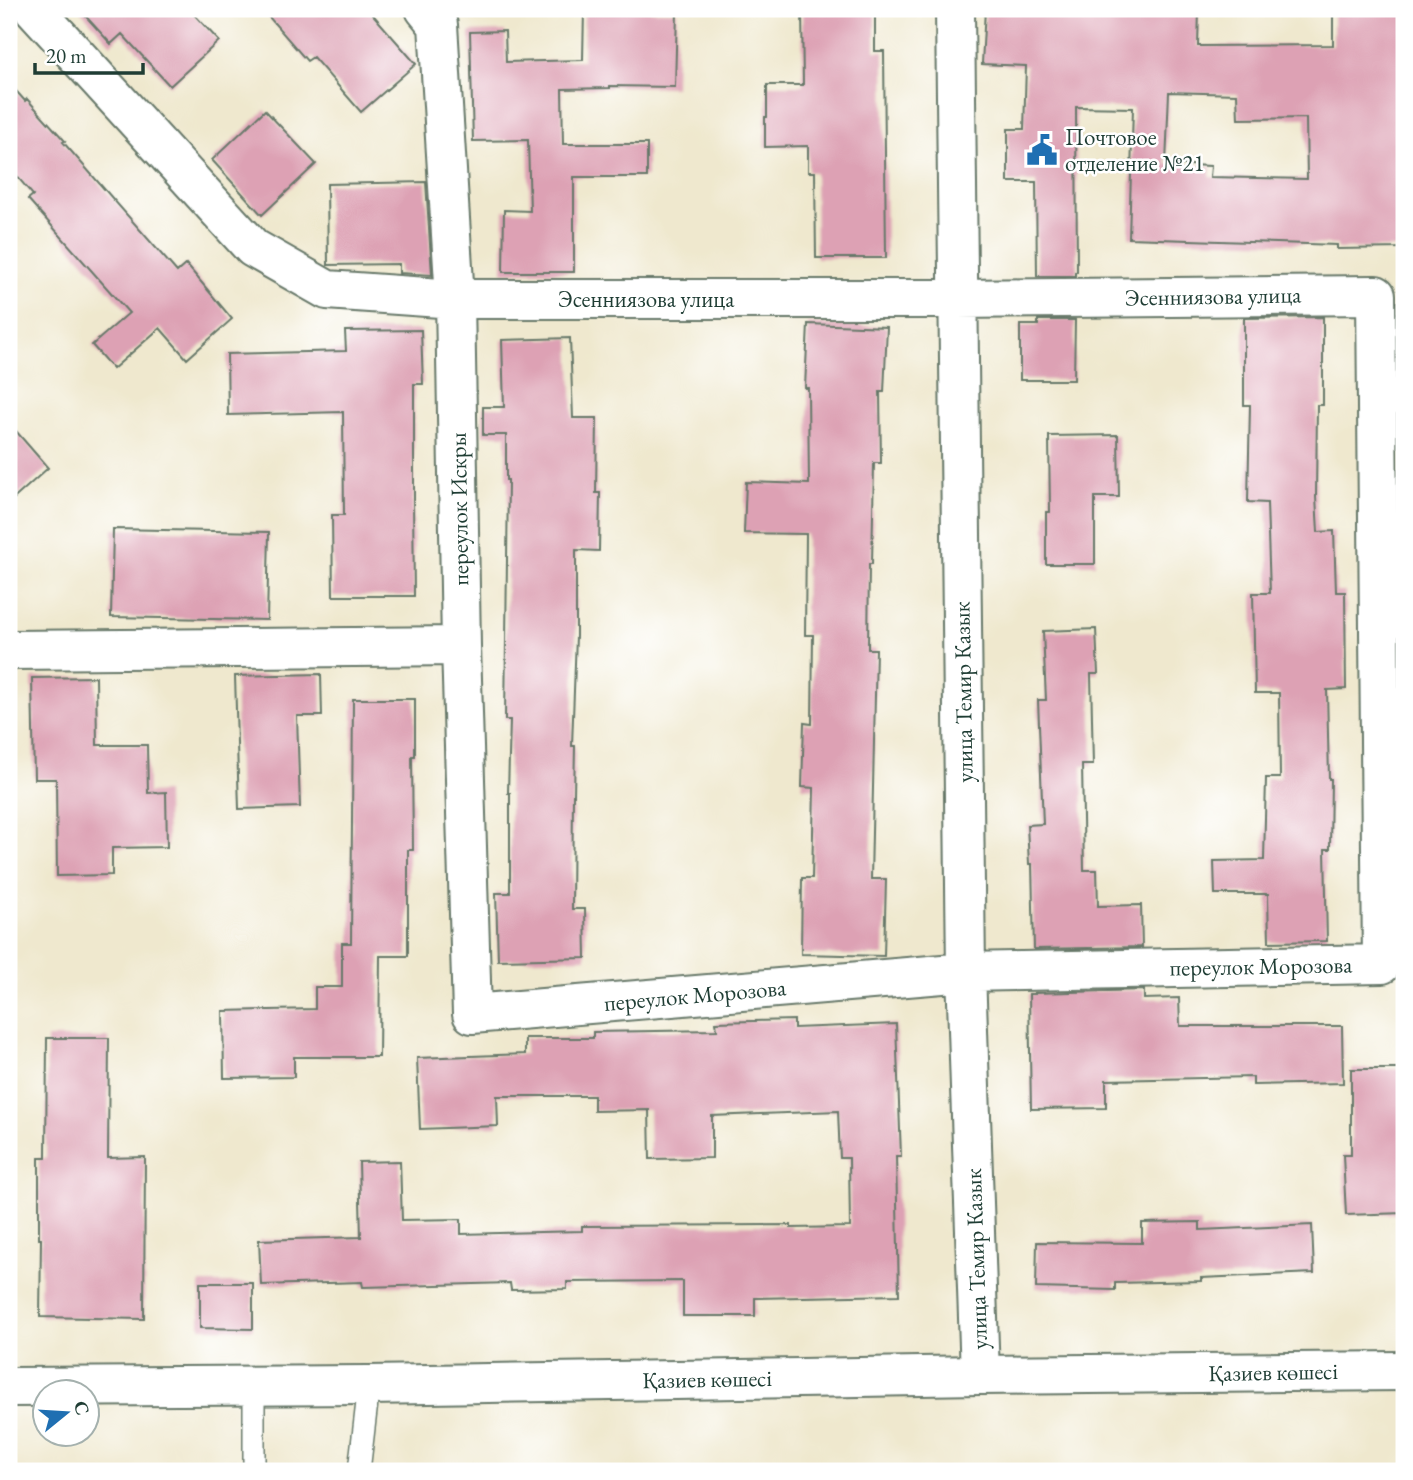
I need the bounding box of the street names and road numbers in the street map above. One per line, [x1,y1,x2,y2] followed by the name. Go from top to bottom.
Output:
[1124,279,1302,313] street label: Эсенниязова улица
[558,284,735,314] street label: Эсенниязова улица
[443,432,475,586] street label: переулок Искры
[946,601,980,783] street label: улица Темир Казык
[1169,949,1353,983] street label: переулок Морозова
[603,972,788,1018] street label: переулок Морозова
[958,1168,994,1350] street label: улица Темир Казык
[1208,1356,1339,1388] street label: Қазиев көшесі
[642,1363,773,1395] street label: Қазиев көшесі

